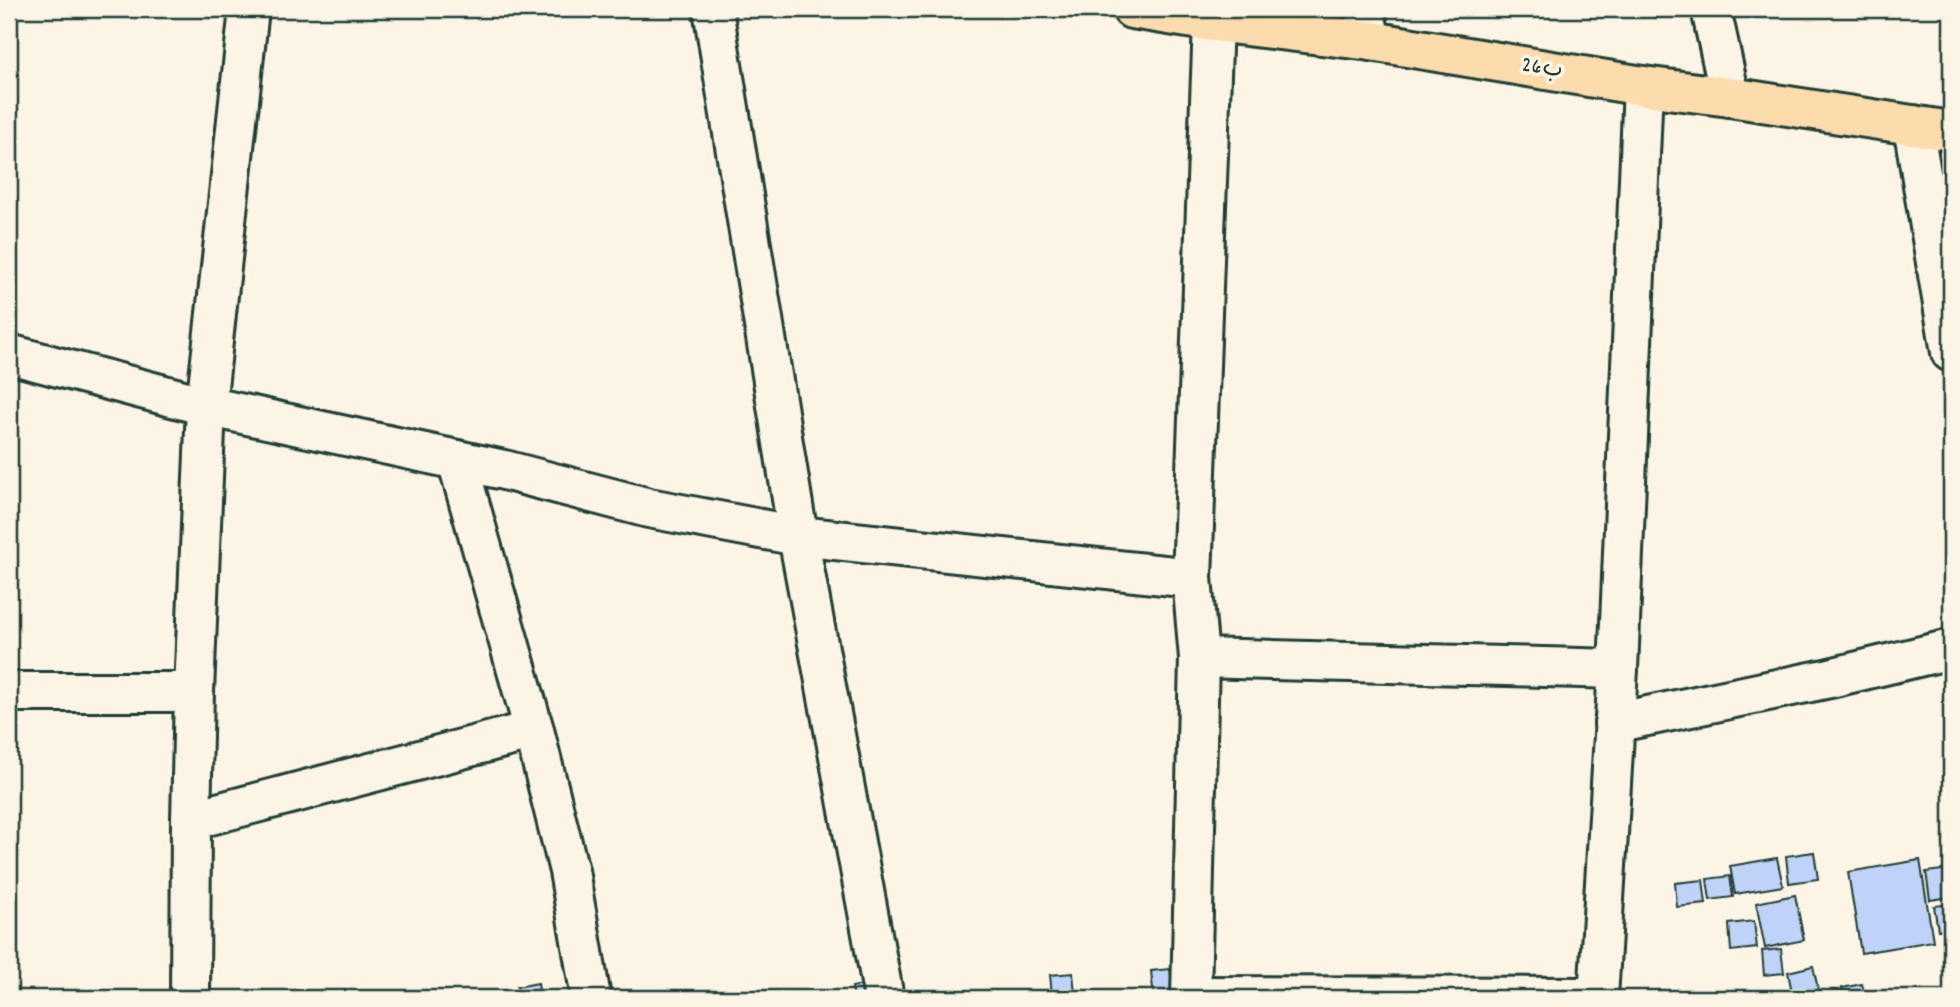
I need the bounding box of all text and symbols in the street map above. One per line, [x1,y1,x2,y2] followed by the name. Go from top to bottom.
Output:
[1519,49,1565,89] street label: 26ب

